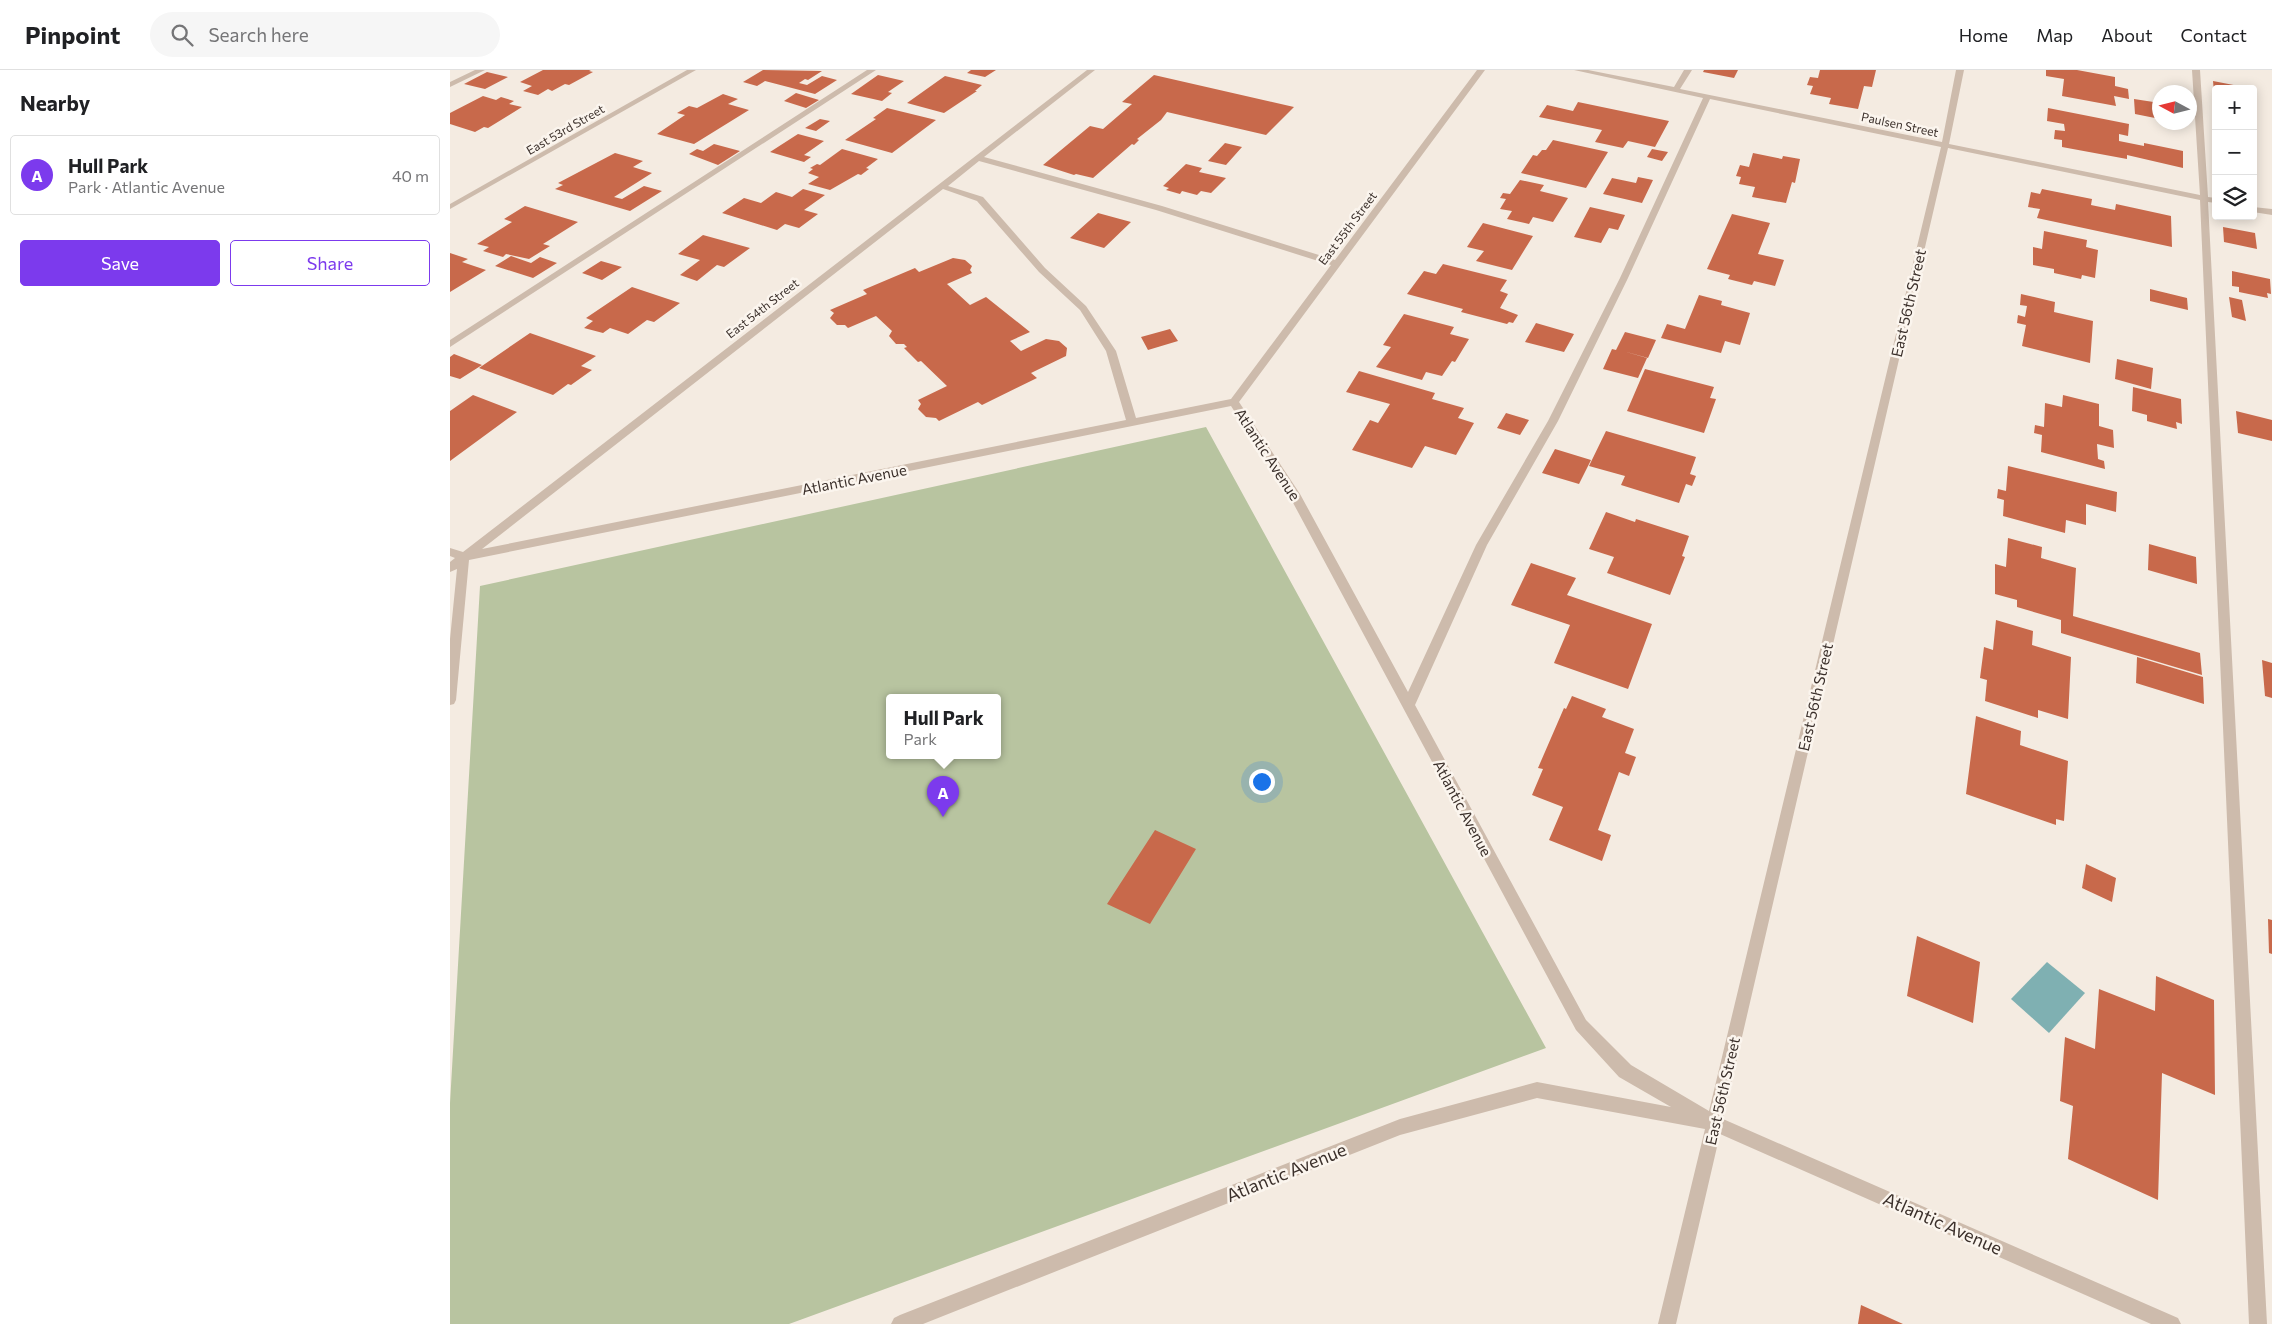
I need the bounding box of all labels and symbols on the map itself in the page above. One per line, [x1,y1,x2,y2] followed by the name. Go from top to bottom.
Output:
[2152,85,2197,130] north arrow
[524,101,606,157] street label: East 53rd Street
[1860,109,1940,139] street label: Paulsen Street
[1315,189,1379,267] street label: East 55th Street
[1887,247,1929,359] street label: East 56th Street
[723,275,801,341] street label: East 54th Street
[1231,404,1305,504] street label: Atlantic Avenue
[800,460,908,498] street label: Atlantic Avenue
[1794,641,1836,753] street label: East 56th Street
[1430,757,1496,859] street label: Atlantic Avenue
[1249,769,1275,795] your location
[927,776,959,817] pin: A
[1701,1035,1743,1147] street label: East 56th Street
[1223,1138,1349,1206] street label: Atlantic Avenue
[1880,1187,2006,1259] street label: Atlantic Avenue

